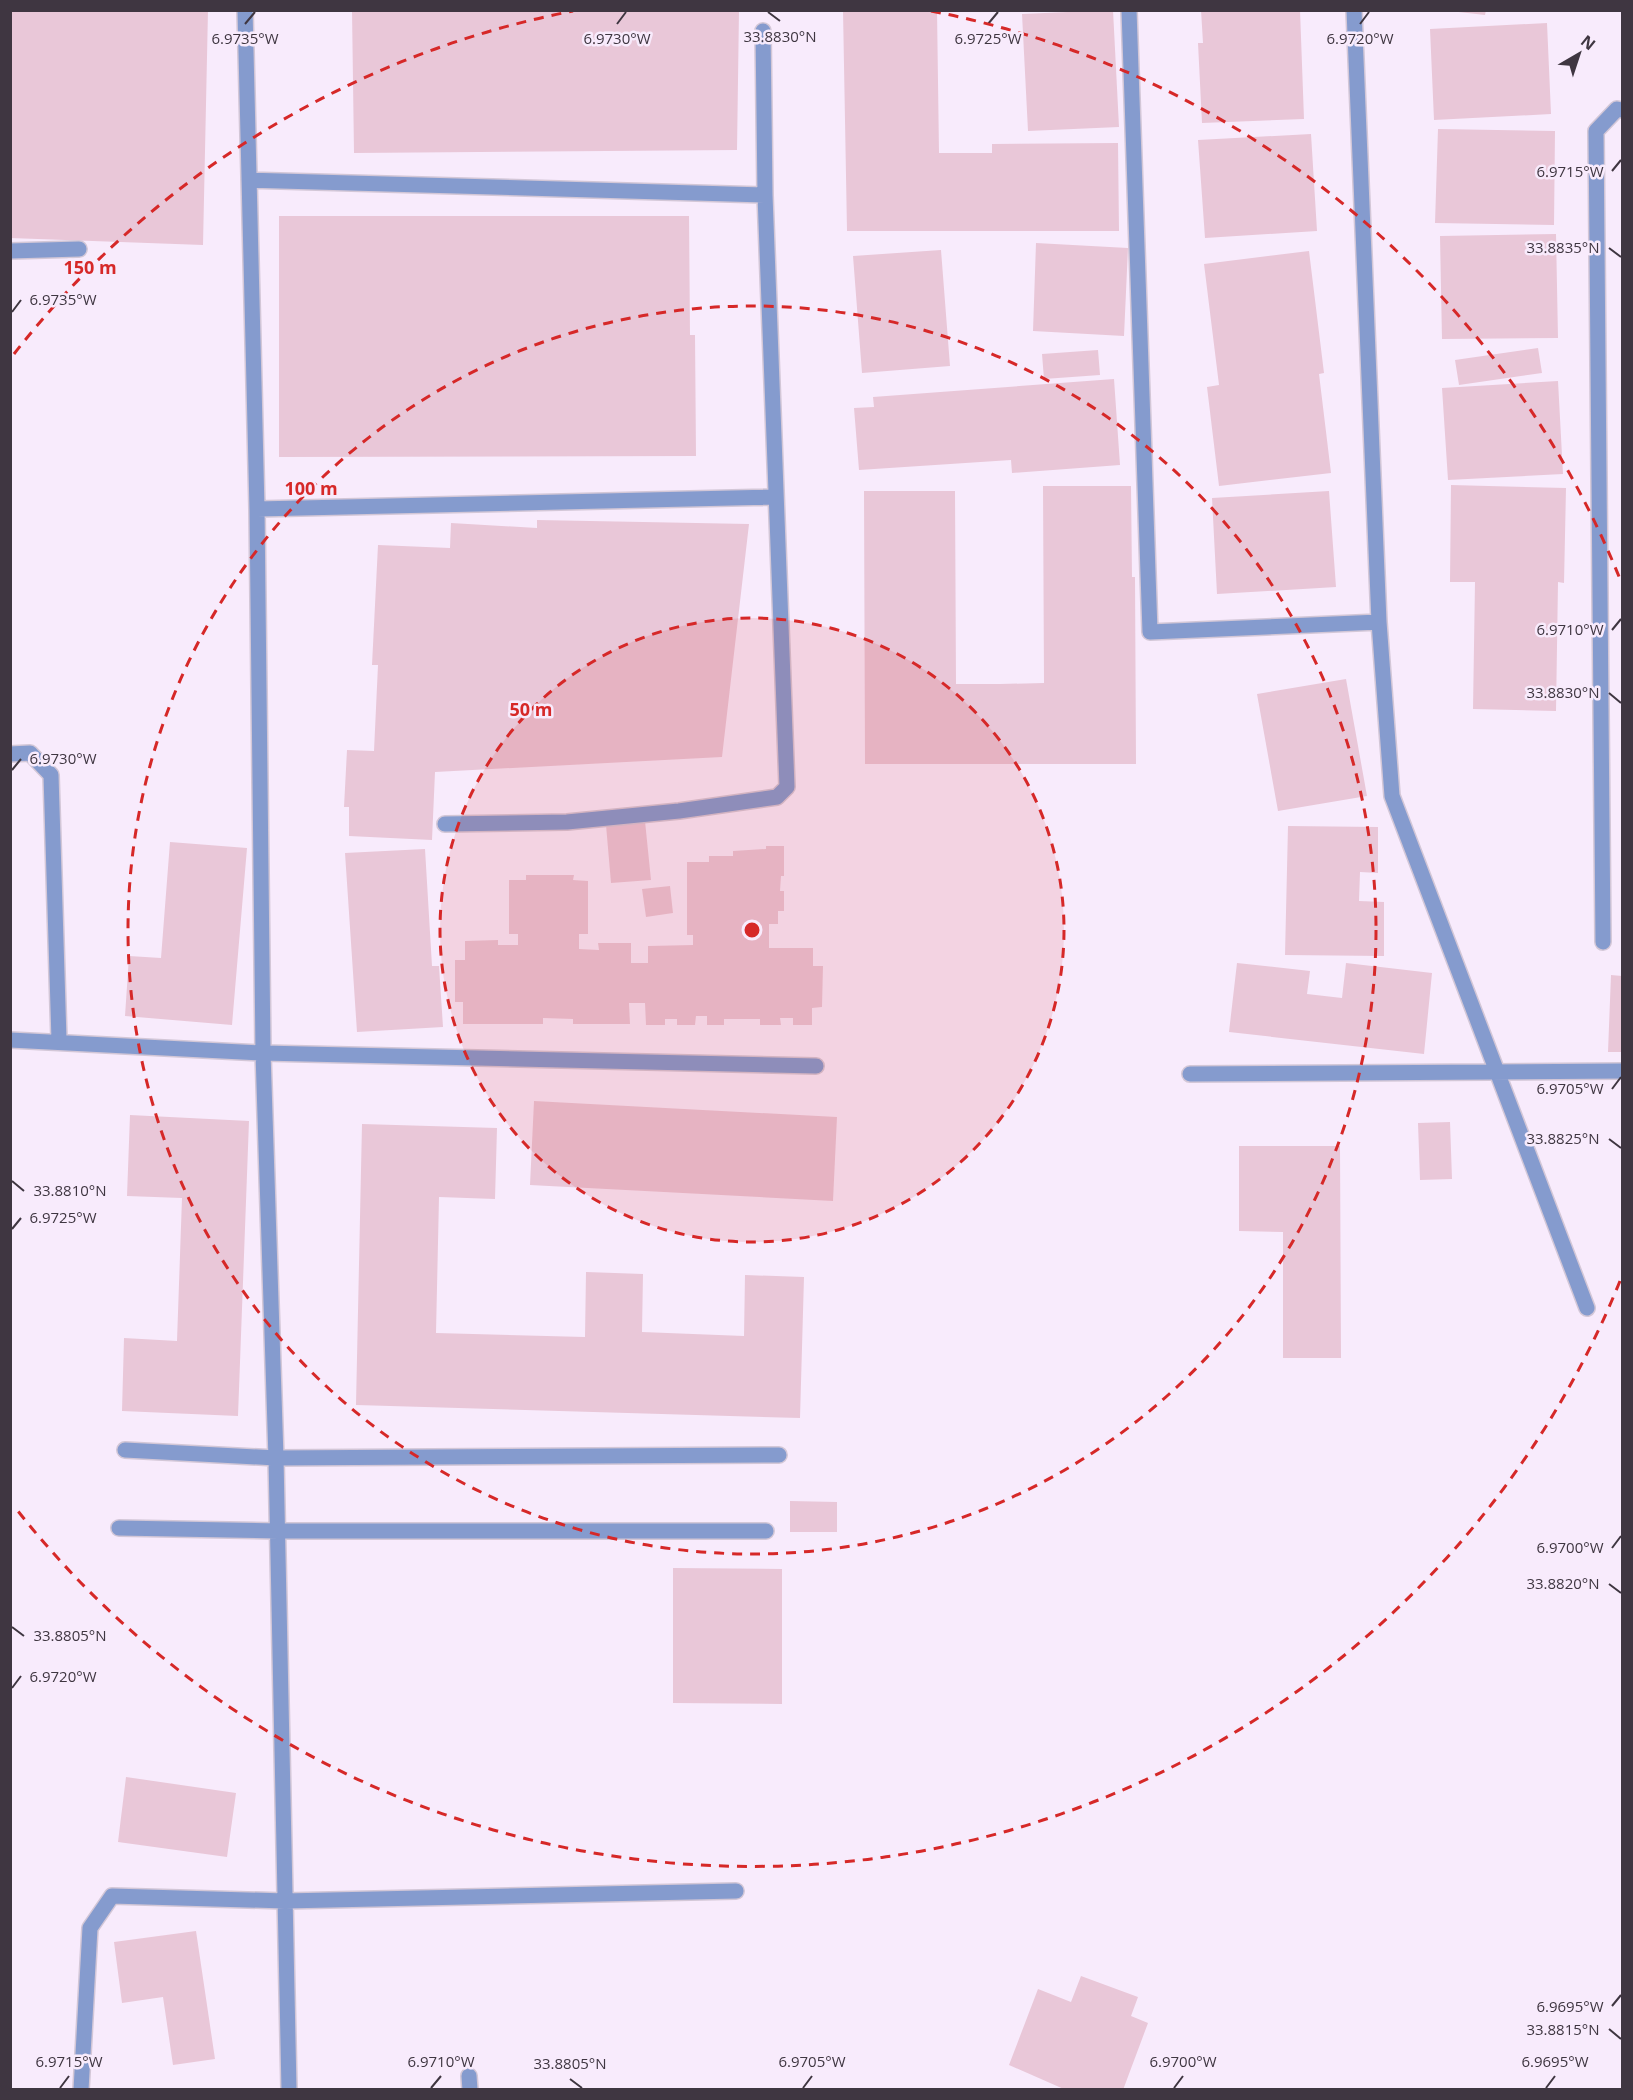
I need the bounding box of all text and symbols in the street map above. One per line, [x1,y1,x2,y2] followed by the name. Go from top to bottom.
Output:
[1549,24,1609,84] north arrow
[743,26,817,46] text: 33.8830°N
[211,28,279,48] text: 6.9735°W
[583,28,651,48] text: 6.9730°W
[954,28,1022,48] text: 6.9725°W
[1326,28,1394,48] text: 6.9720°W
[1576,30,1600,55] text: N
[1536,161,1604,181] text: 6.9715°W
[1526,237,1600,257] text: 33.8835°N
[63,255,117,279] text: 150 m
[29,289,97,309] text: 6.9735°W
[284,476,338,500] text: 100 m
[1536,619,1604,639] text: 6.9710°W
[1526,682,1600,702] text: 33.8830°N
[510,697,552,721] text: 50 m
[29,748,97,768] text: 6.9730°W
[742,920,762,940] centre of rings
[1536,1078,1604,1098] text: 6.9705°W
[1526,1128,1600,1148] text: 33.8825°N
[33,1180,107,1200] text: 33.8810°N
[29,1207,97,1227] text: 6.9725°W
[1536,1537,1604,1557] text: 6.9700°W
[1526,1573,1600,1593] text: 33.8820°N
[33,1625,107,1645] text: 33.8805°N
[29,1666,97,1686] text: 6.9720°W
[1536,1996,1604,2016] text: 6.9695°W
[1526,2019,1600,2039] text: 33.8815°N
[35,2051,103,2071] text: 6.9715°W
[407,2051,475,2071] text: 6.9710°W
[778,2051,846,2071] text: 6.9705°W
[1149,2051,1217,2071] text: 6.9700°W
[1521,2051,1589,2071] text: 6.9695°W
[533,2053,607,2073] text: 33.8805°N

